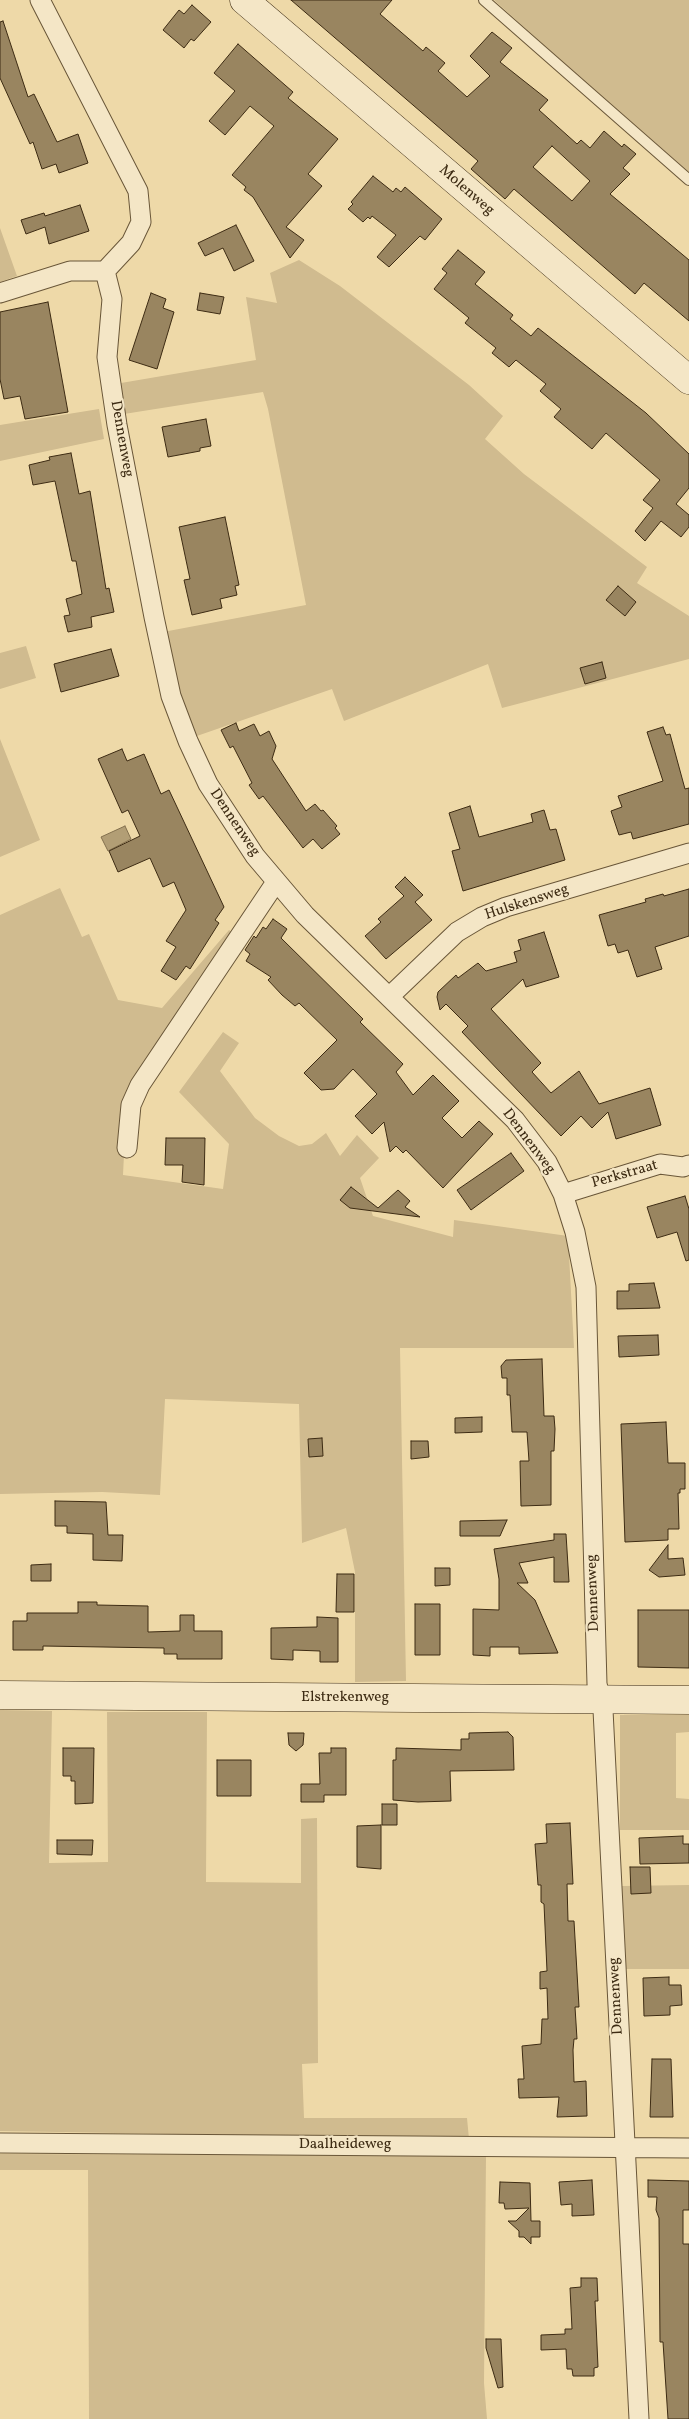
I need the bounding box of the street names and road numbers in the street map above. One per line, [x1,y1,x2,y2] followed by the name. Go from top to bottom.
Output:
[435,162,497,220] street label: Molenweg
[105,399,137,479] street label: Dennenweg
[205,786,263,860] street label: Dennenweg
[483,881,571,925] street label: Hulskensweg
[497,1106,559,1178] street label: Dennenweg
[590,1157,660,1193] street label: Perkstraat
[584,1554,604,1632] street label: Dennenweg
[301,1689,389,1707] street label: Elstrekenweg
[606,1957,628,2035] street label: Dennenweg
[299,2136,391,2154] street label: Daalheideweg

